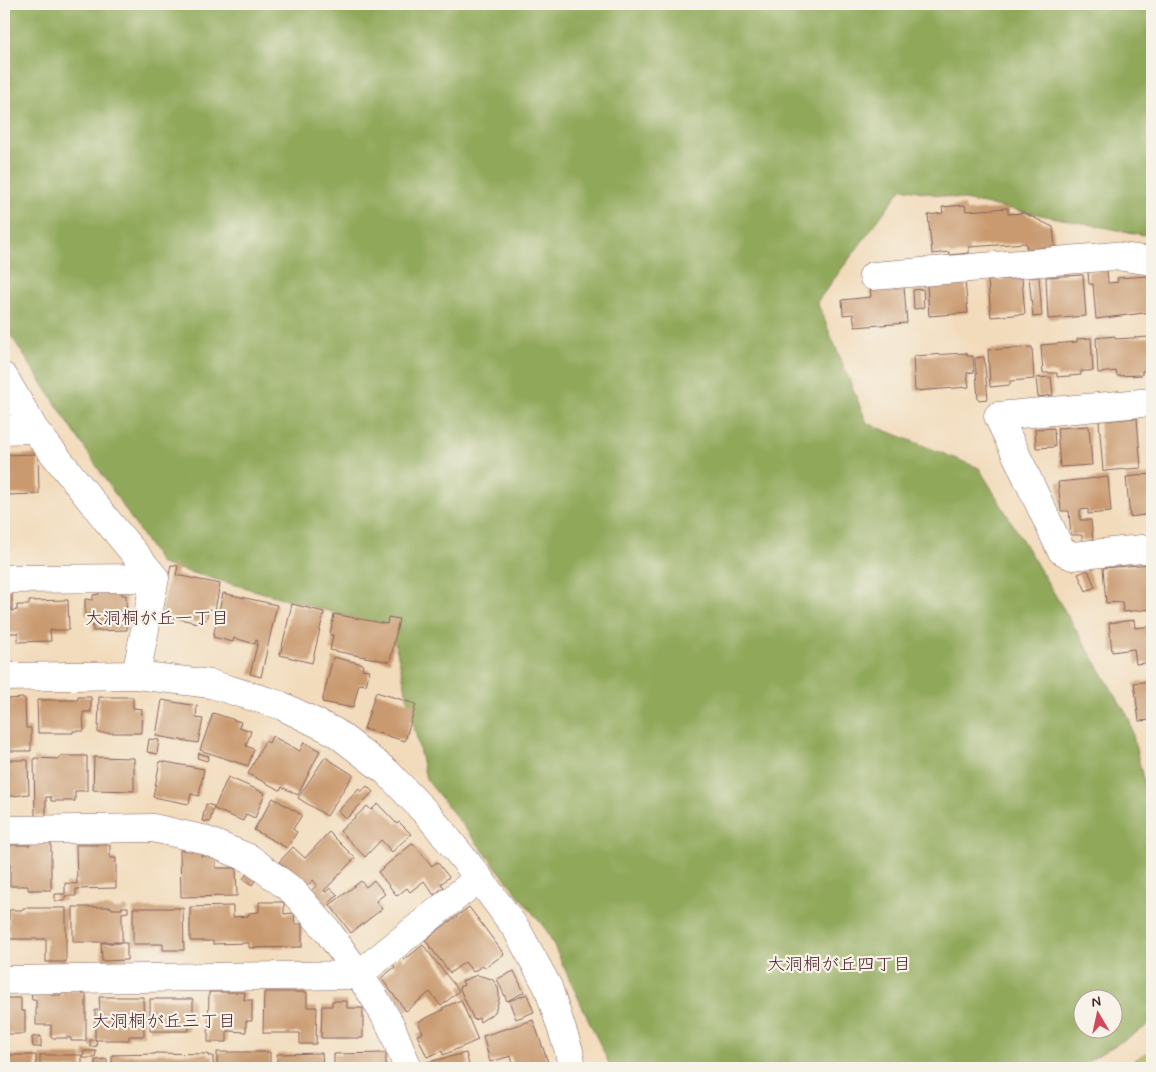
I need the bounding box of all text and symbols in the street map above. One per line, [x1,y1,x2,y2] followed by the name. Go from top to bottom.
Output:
[85,607,229,631] district label: 大洞桐が丘一丁目
[767,953,911,977] district label: 大洞桐が丘四丁目
[1074,990,1124,1040] north arrow
[1090,993,1102,1012] text: N
[92,1010,236,1034] district label: 大洞桐が丘三丁目

